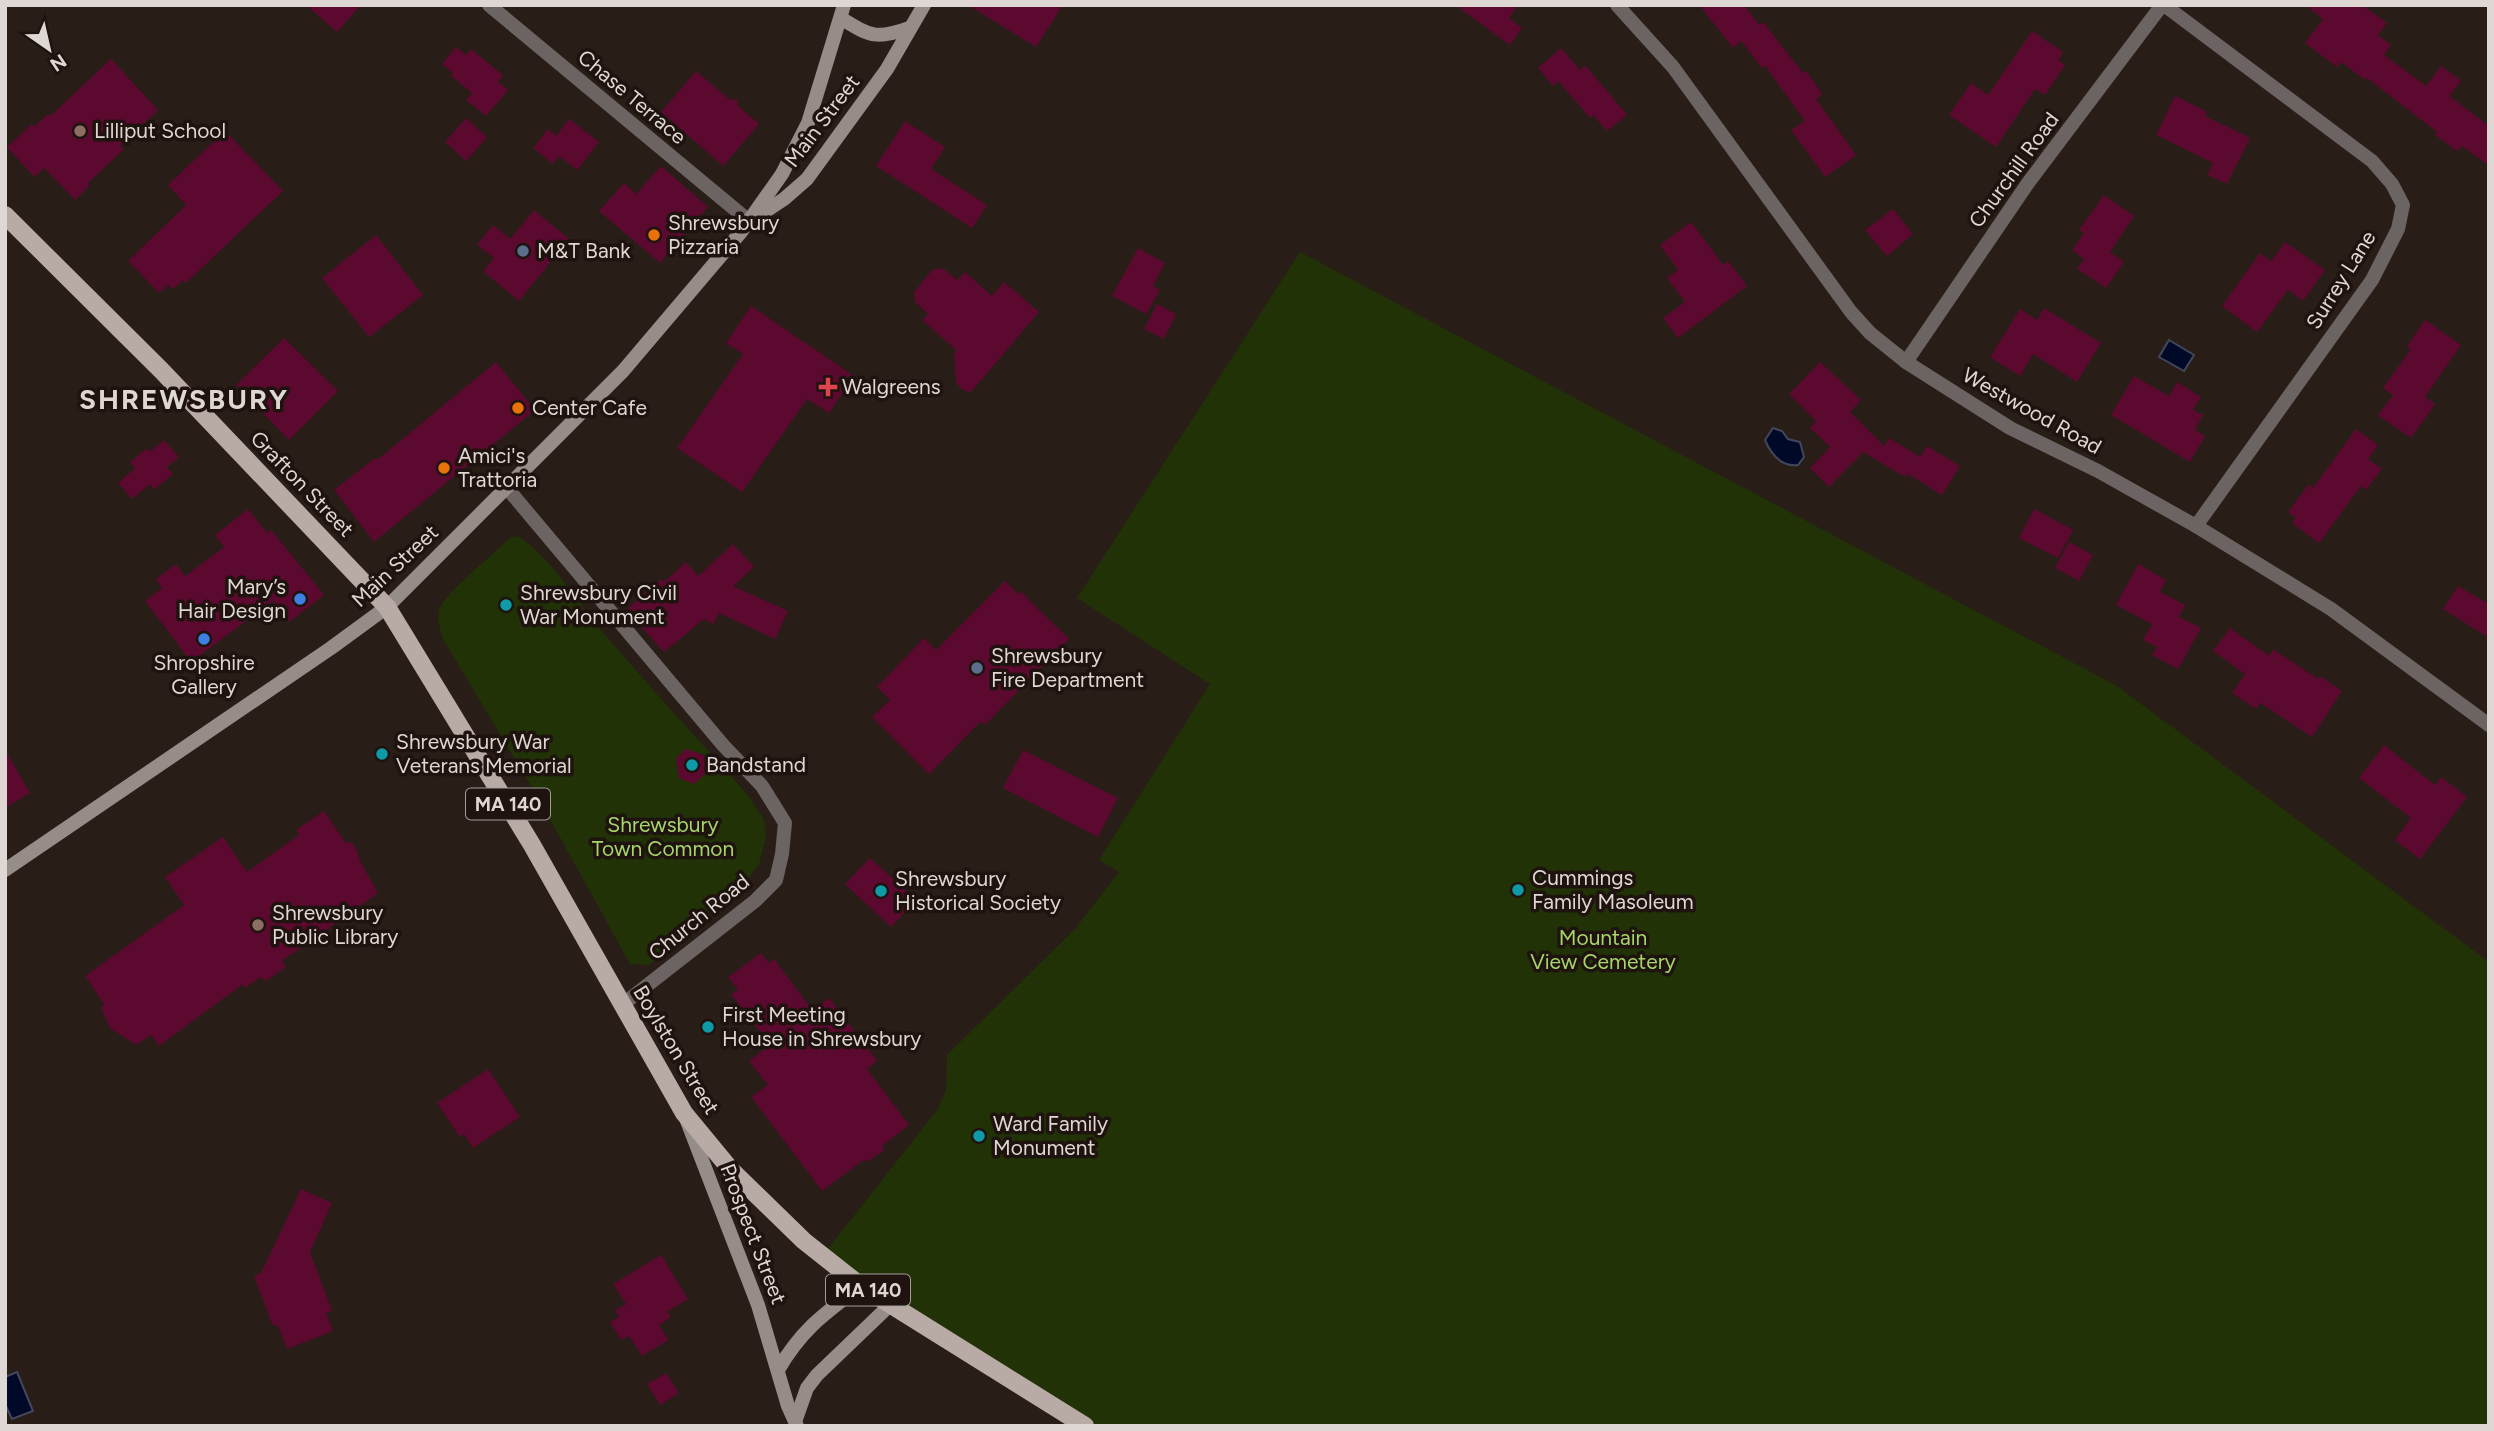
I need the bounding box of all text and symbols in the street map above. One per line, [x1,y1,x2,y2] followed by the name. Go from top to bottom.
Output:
[14,14,84,84] north arrow
[573,44,691,149] street label: Chase Terrace
[46,49,71,76] text: N
[779,70,864,172] street label: Main Street
[1963,107,2064,232] street label: Churchill Road
[94,118,226,143] place label: Lilliput School
[72,123,88,139] marker: Lilliput School
[668,210,779,259] place label: Shrewsbury Pizzaria
[2301,226,2381,333] street label: Surrey Lane
[646,227,662,243] marker: Shrewsbury Pizzaria
[537,238,631,263] place label: M&T Bank
[515,243,531,259] marker: M&T Bank
[1958,362,2106,459] street label: Westwood Road
[842,374,941,399] place label: Walgreens
[820,379,836,395] marker: Walgreens
[79,382,289,416] district label: SHREWSBURY
[532,395,647,420] place label: Center Cafe
[510,400,526,416] marker: Center Cafe
[246,426,359,542] street label: Grafton Street
[458,443,537,492] place label: Amici's Trattoria
[436,460,452,476] marker: Amici's Trattoria
[346,519,443,612] street label: Main Street
[178,574,286,623] place label: Mary’s Hair Design
[520,580,677,629] place label: Shrewsbury Civil War Monument
[292,591,308,607] marker: Mary’s Hair Design
[498,597,514,613] marker: Shrewsbury Civil War Monument
[196,631,212,647] marker: Shropshire Gallery
[991,643,1144,692] place label: Shrewsbury Fire Department
[153,650,255,699] place label: Shropshire Gallery
[969,660,985,676] marker: Shrewsbury Fire Department
[396,729,572,778] place label: Shrewsbury War Veterans Memorial
[374,746,390,762] marker: Shrewsbury War Veterans Memorial
[706,752,806,777] place label: Bandstand
[684,757,700,773] marker: Bandstand
[466,789,550,820] road number: MA 140
[592,812,734,861] park label: Shrewsbury Town Common
[1532,865,1694,914] place label: Cummings Family Masoleum
[895,866,1061,915] place label: Shrewsbury Historical Society
[643,868,754,965] street label: Church Road
[1510,882,1526,898] marker: Cummings Family Masoleum
[873,883,889,899] marker: Shrewsbury Historical Society
[272,900,398,949] place label: Shrewsbury Public Library
[250,917,266,933] marker: Shrewsbury Public Library
[1530,925,1676,974] park label: Mountain View Cemetery
[628,981,725,1119] street label: Boylston Street
[722,1002,921,1051] place label: First Meeting House in Shrewsbury
[700,1019,716,1035] marker: First Meeting House in Shrewsbury
[993,1111,1108,1160] place label: Ward Family Monument
[971,1128,987,1144] marker: Ward Family Monument
[715,1160,792,1308] street label: Prospect Street
[826,1274,910,1306] road number: MA 140

